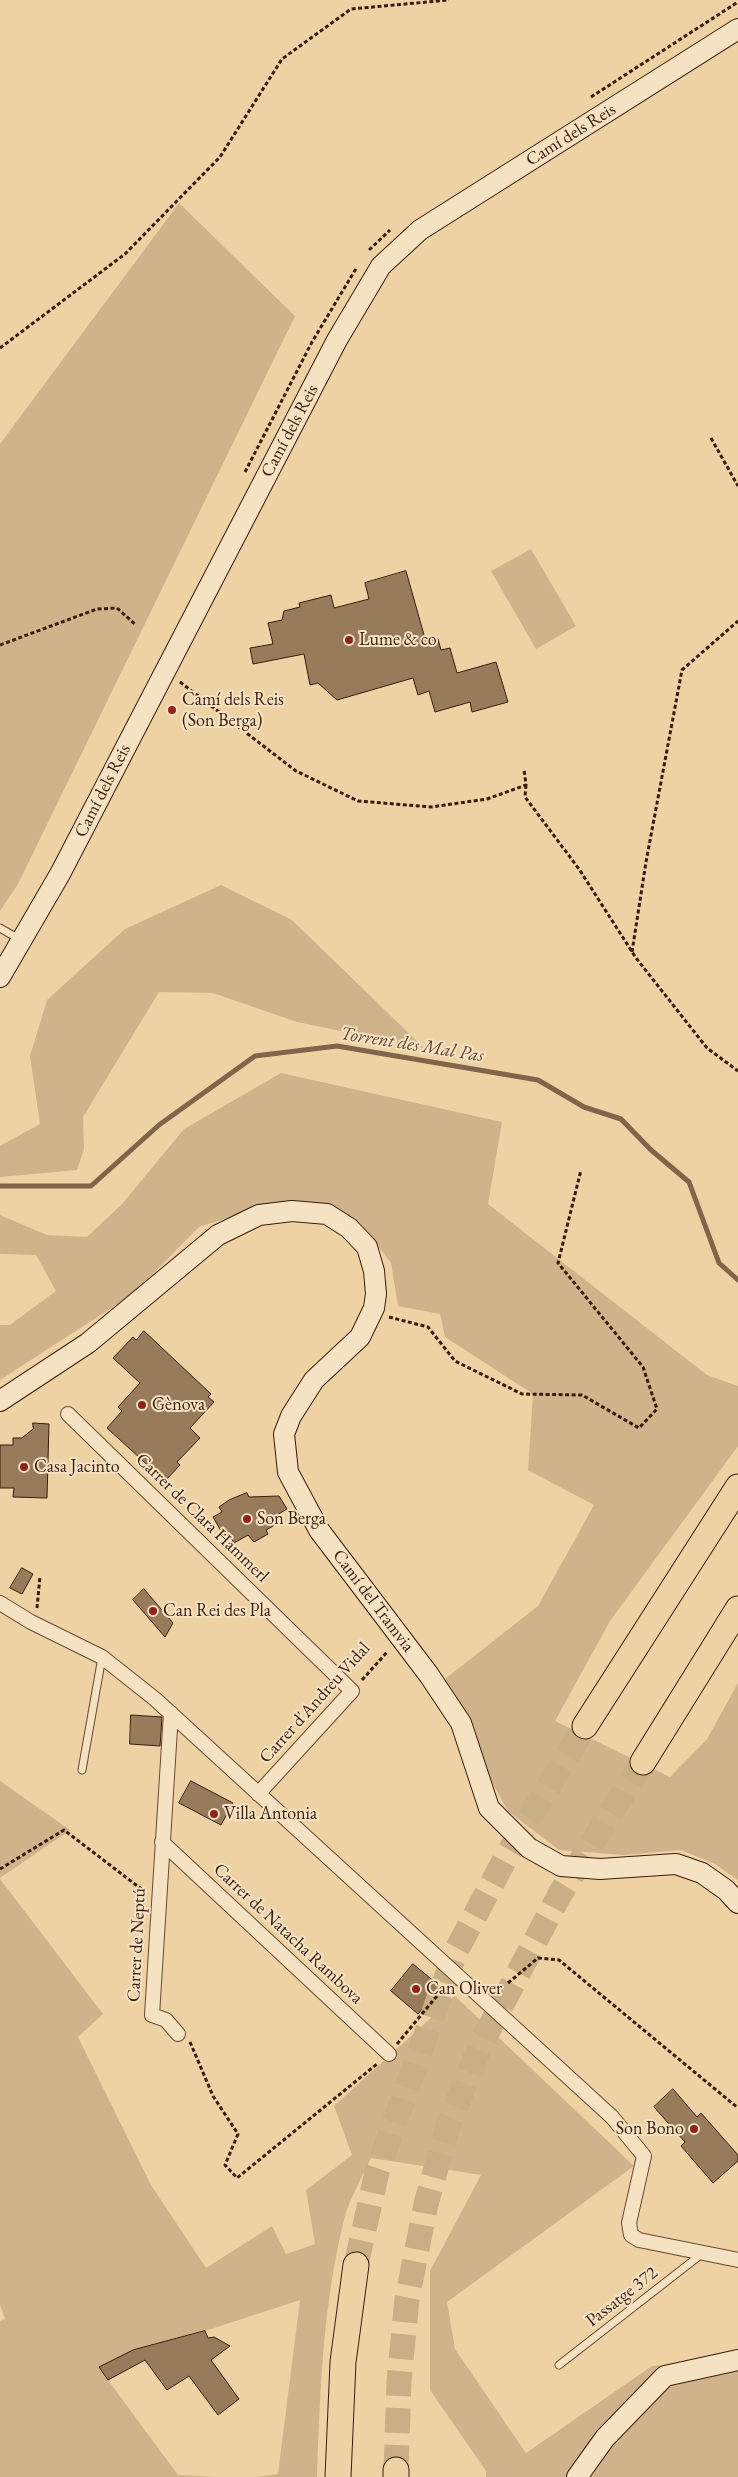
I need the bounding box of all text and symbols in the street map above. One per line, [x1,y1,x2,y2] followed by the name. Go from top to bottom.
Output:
[522,99,620,171] street label: Camí dels Reis
[257,381,323,481] street label: Camí dels Reis
[359,629,437,651] place label: Lume & co
[343,634,355,646] marker: Lume & co
[182,689,284,732] place label: Camí dels Reis (Son Berga)
[166,704,178,716] marker: Camí dels Reis (Son Berga)
[70,741,136,841] street label: Camí dels Reis
[339,1022,485,1068] water label: Torrent des Mal Pas
[152,1394,205,1416] place label: Gènova
[136,1399,148,1411] marker: Gènova
[131,1449,273,1587] street label: Carrer de Clara Hammerl
[34,1456,120,1478] place label: Casa Jacinto
[18,1461,30,1473] marker: Casa Jacinto
[257,1508,326,1530] place label: Son Berga
[241,1513,253,1525] marker: Son Berga
[328,1546,418,1656] street label: Camí del Tramvia
[163,1600,271,1622] place label: Can Rei des Pla
[147,1605,159,1617] marker: Can Rei des Pla
[255,1638,375,1768] street label: Carrer d'Andreu Vidal
[224,1803,317,1825] place label: Villa Antonia
[208,1808,220,1820] marker: Villa Antonia
[209,1859,367,2009] street label: Carrer de Natacha Rambova
[123,1887,151,2003] street label: Carrer de Neptú
[426,1978,502,2000] place label: Can Oliver
[410,1983,422,1995] marker: Can Oliver
[616,2118,684,2140] place label: Son Bono
[688,2123,700,2135] marker: Son Bono
[582,2262,662,2332] street label: Passatge 372

